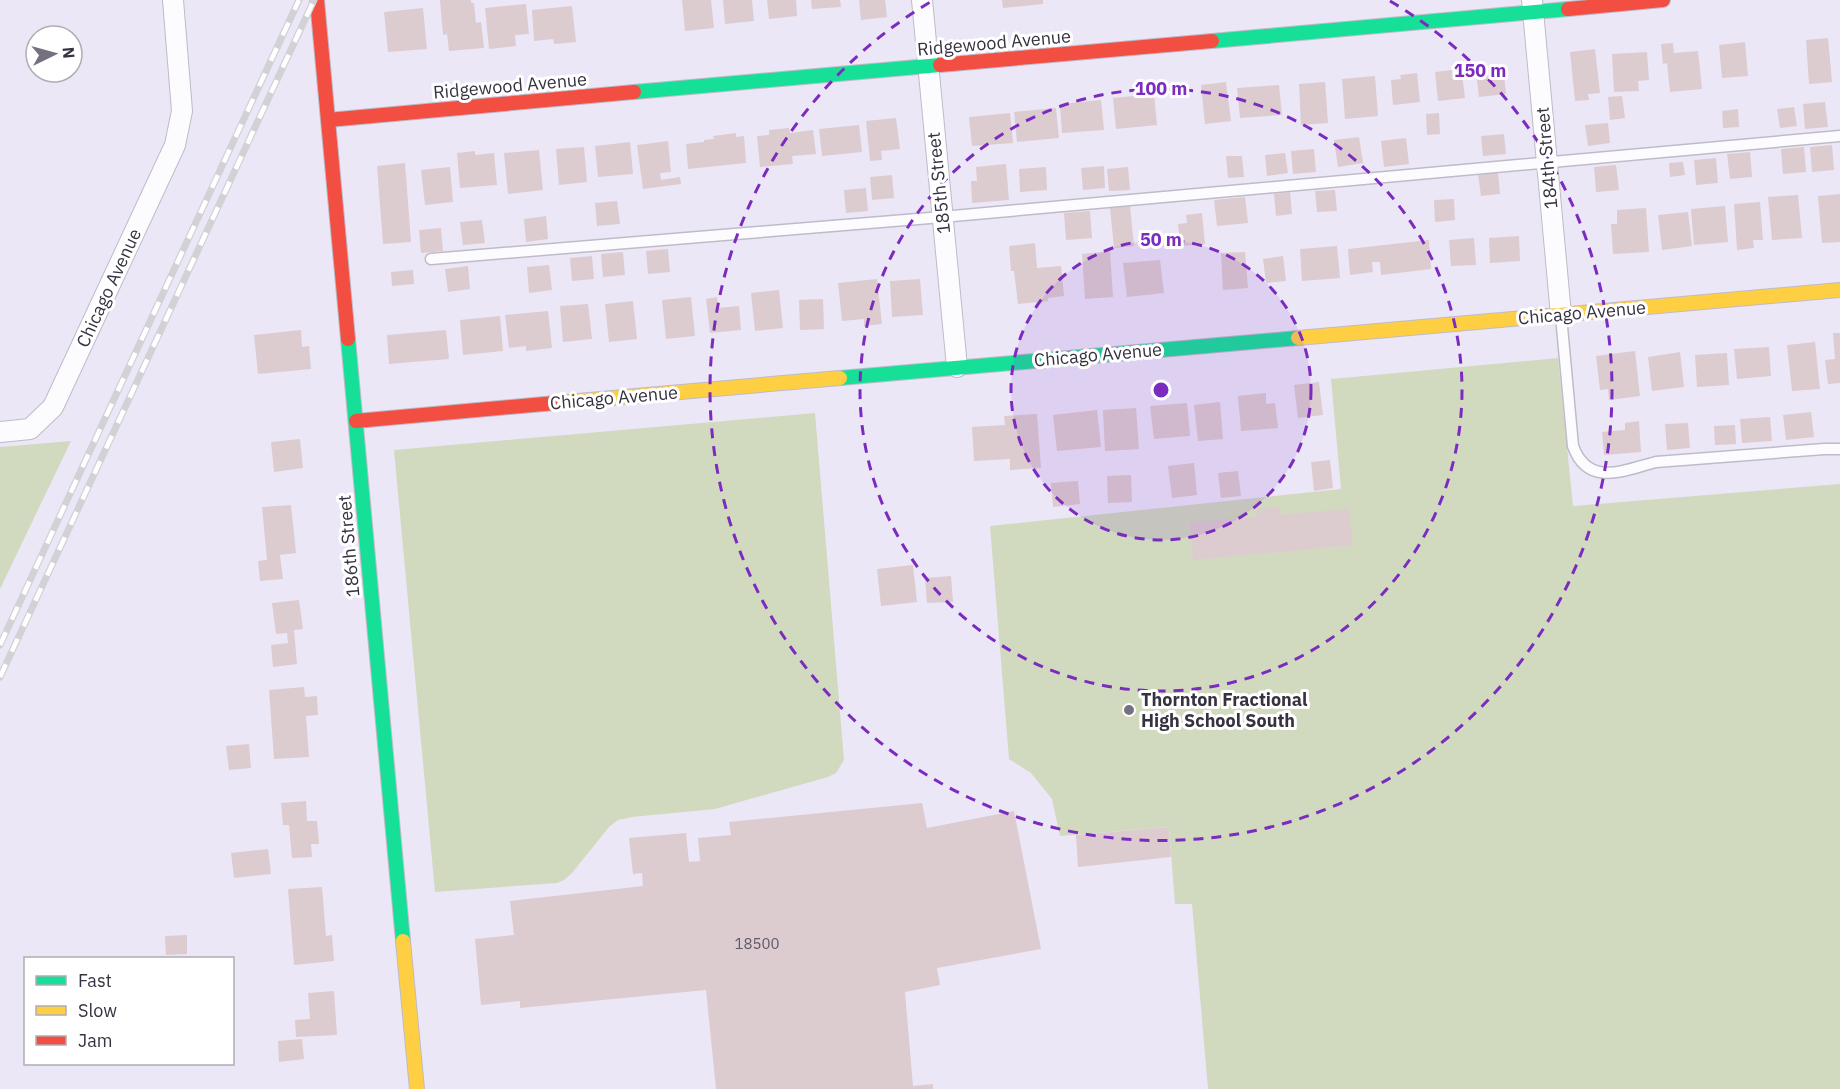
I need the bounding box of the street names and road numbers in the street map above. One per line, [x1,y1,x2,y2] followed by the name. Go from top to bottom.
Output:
[916,24,1072,61] street label: Ridgewood Avenue
[432,67,588,104] street label: Ridgewood Avenue
[1531,106,1562,210] street label: 184th Street
[922,131,955,235] street label: 185th Street
[71,225,146,351] street label: Chicago Avenue
[1517,295,1647,330] street label: Chicago Avenue
[1033,337,1163,372] street label: Chicago Avenue
[549,380,679,415] street label: Chicago Avenue
[333,494,364,598] street label: 186th Street

